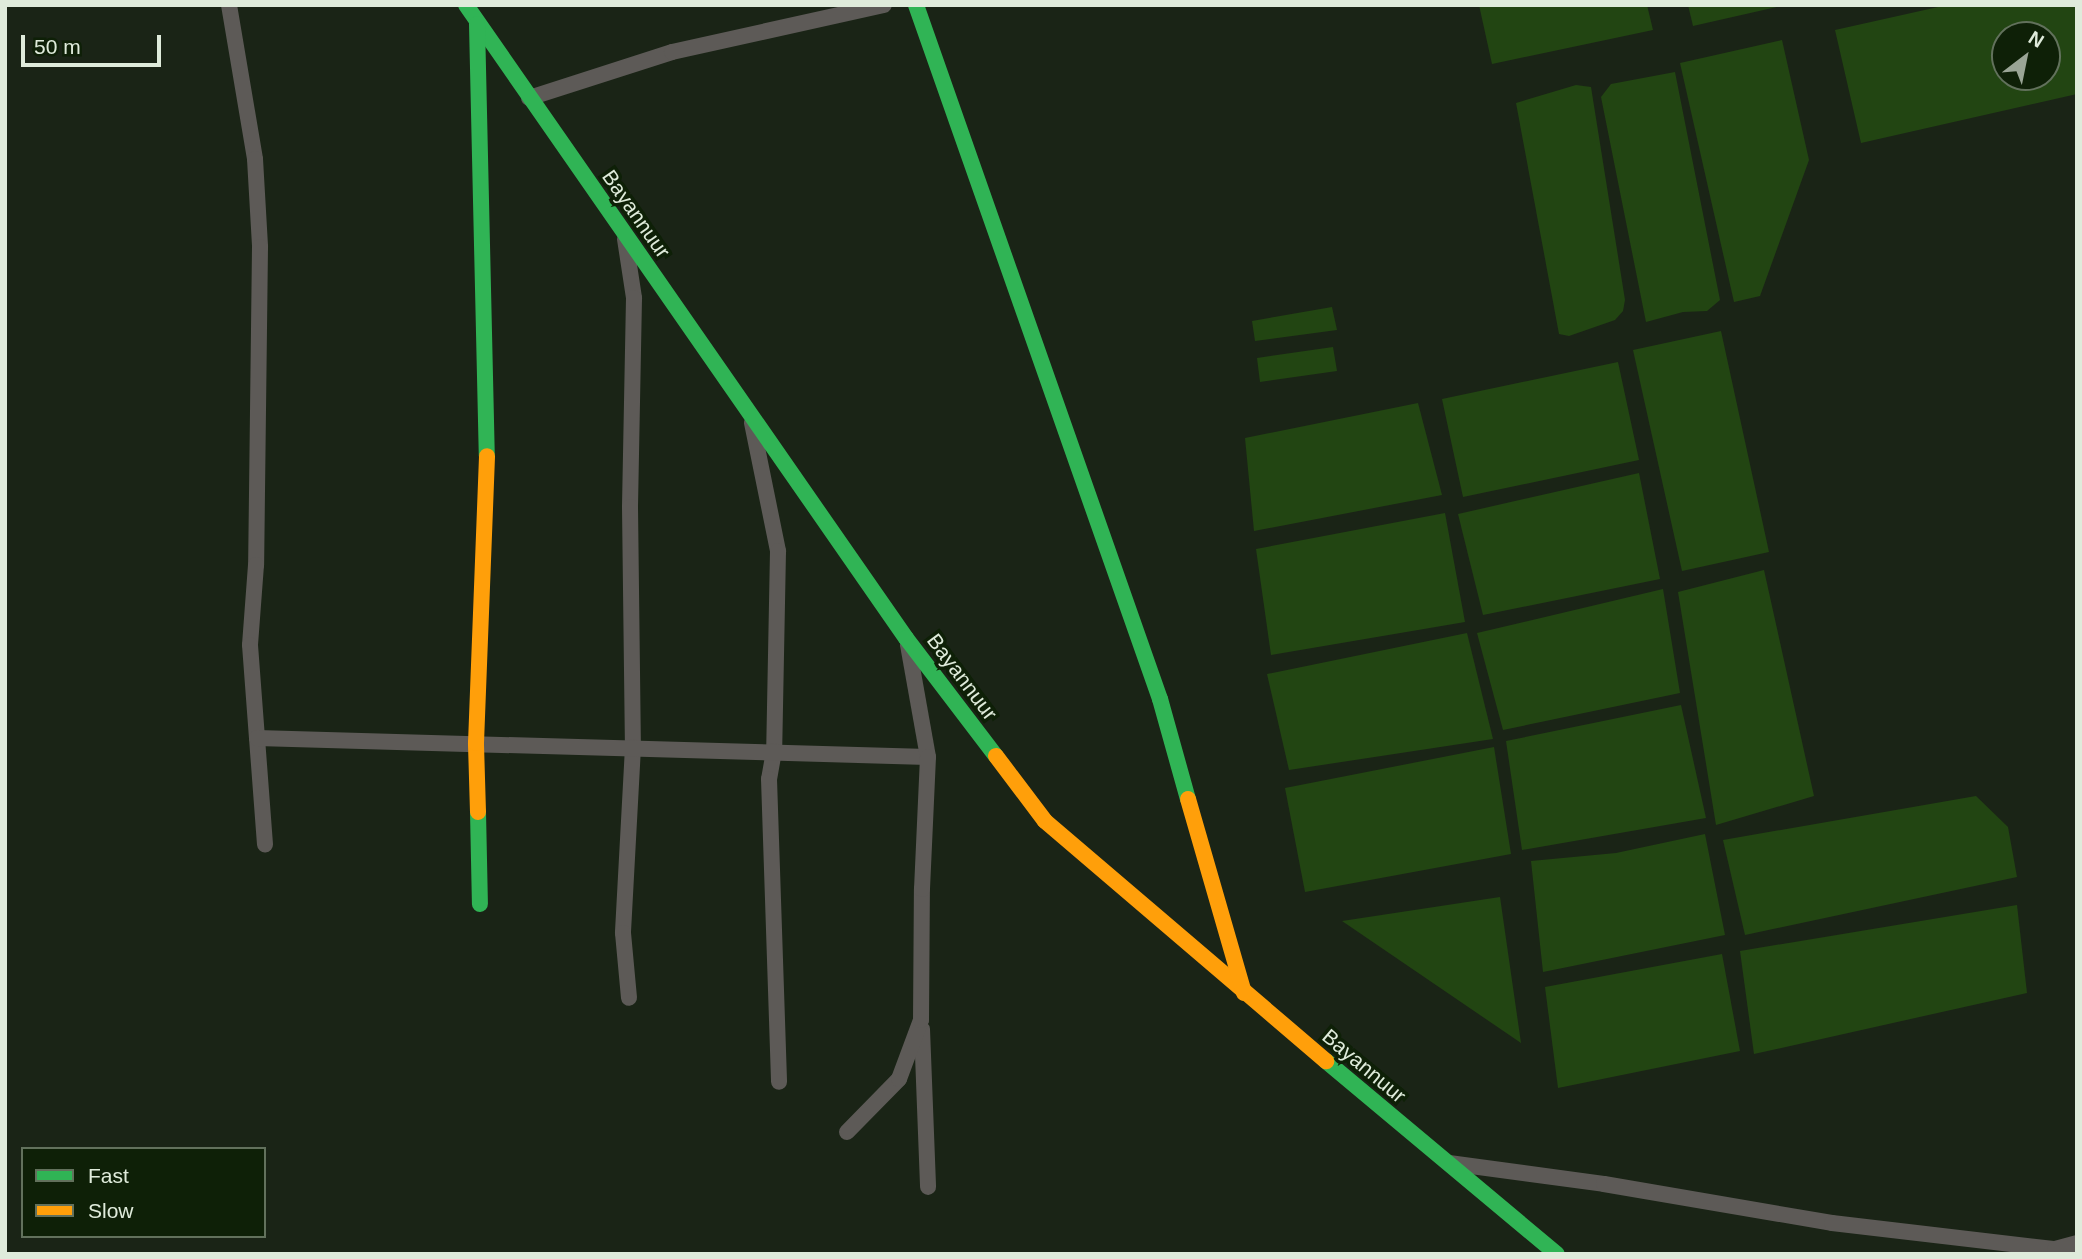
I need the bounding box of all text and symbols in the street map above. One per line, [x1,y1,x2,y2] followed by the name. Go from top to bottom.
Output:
[24,21,164,65] scale bar
[1991,21,2061,91] north arrow
[2025,27,2048,52] text: N
[34,35,81,58] text: 50 m
[597,165,675,263] street label: Bayannuur
[921,629,1003,725] street label: Bayannuur
[1317,1024,1411,1108] street label: Bayannuur
[21,1147,266,1238] legend
[88,1164,129,1187] text: Fast
[88,1199,134,1222] text: Slow

